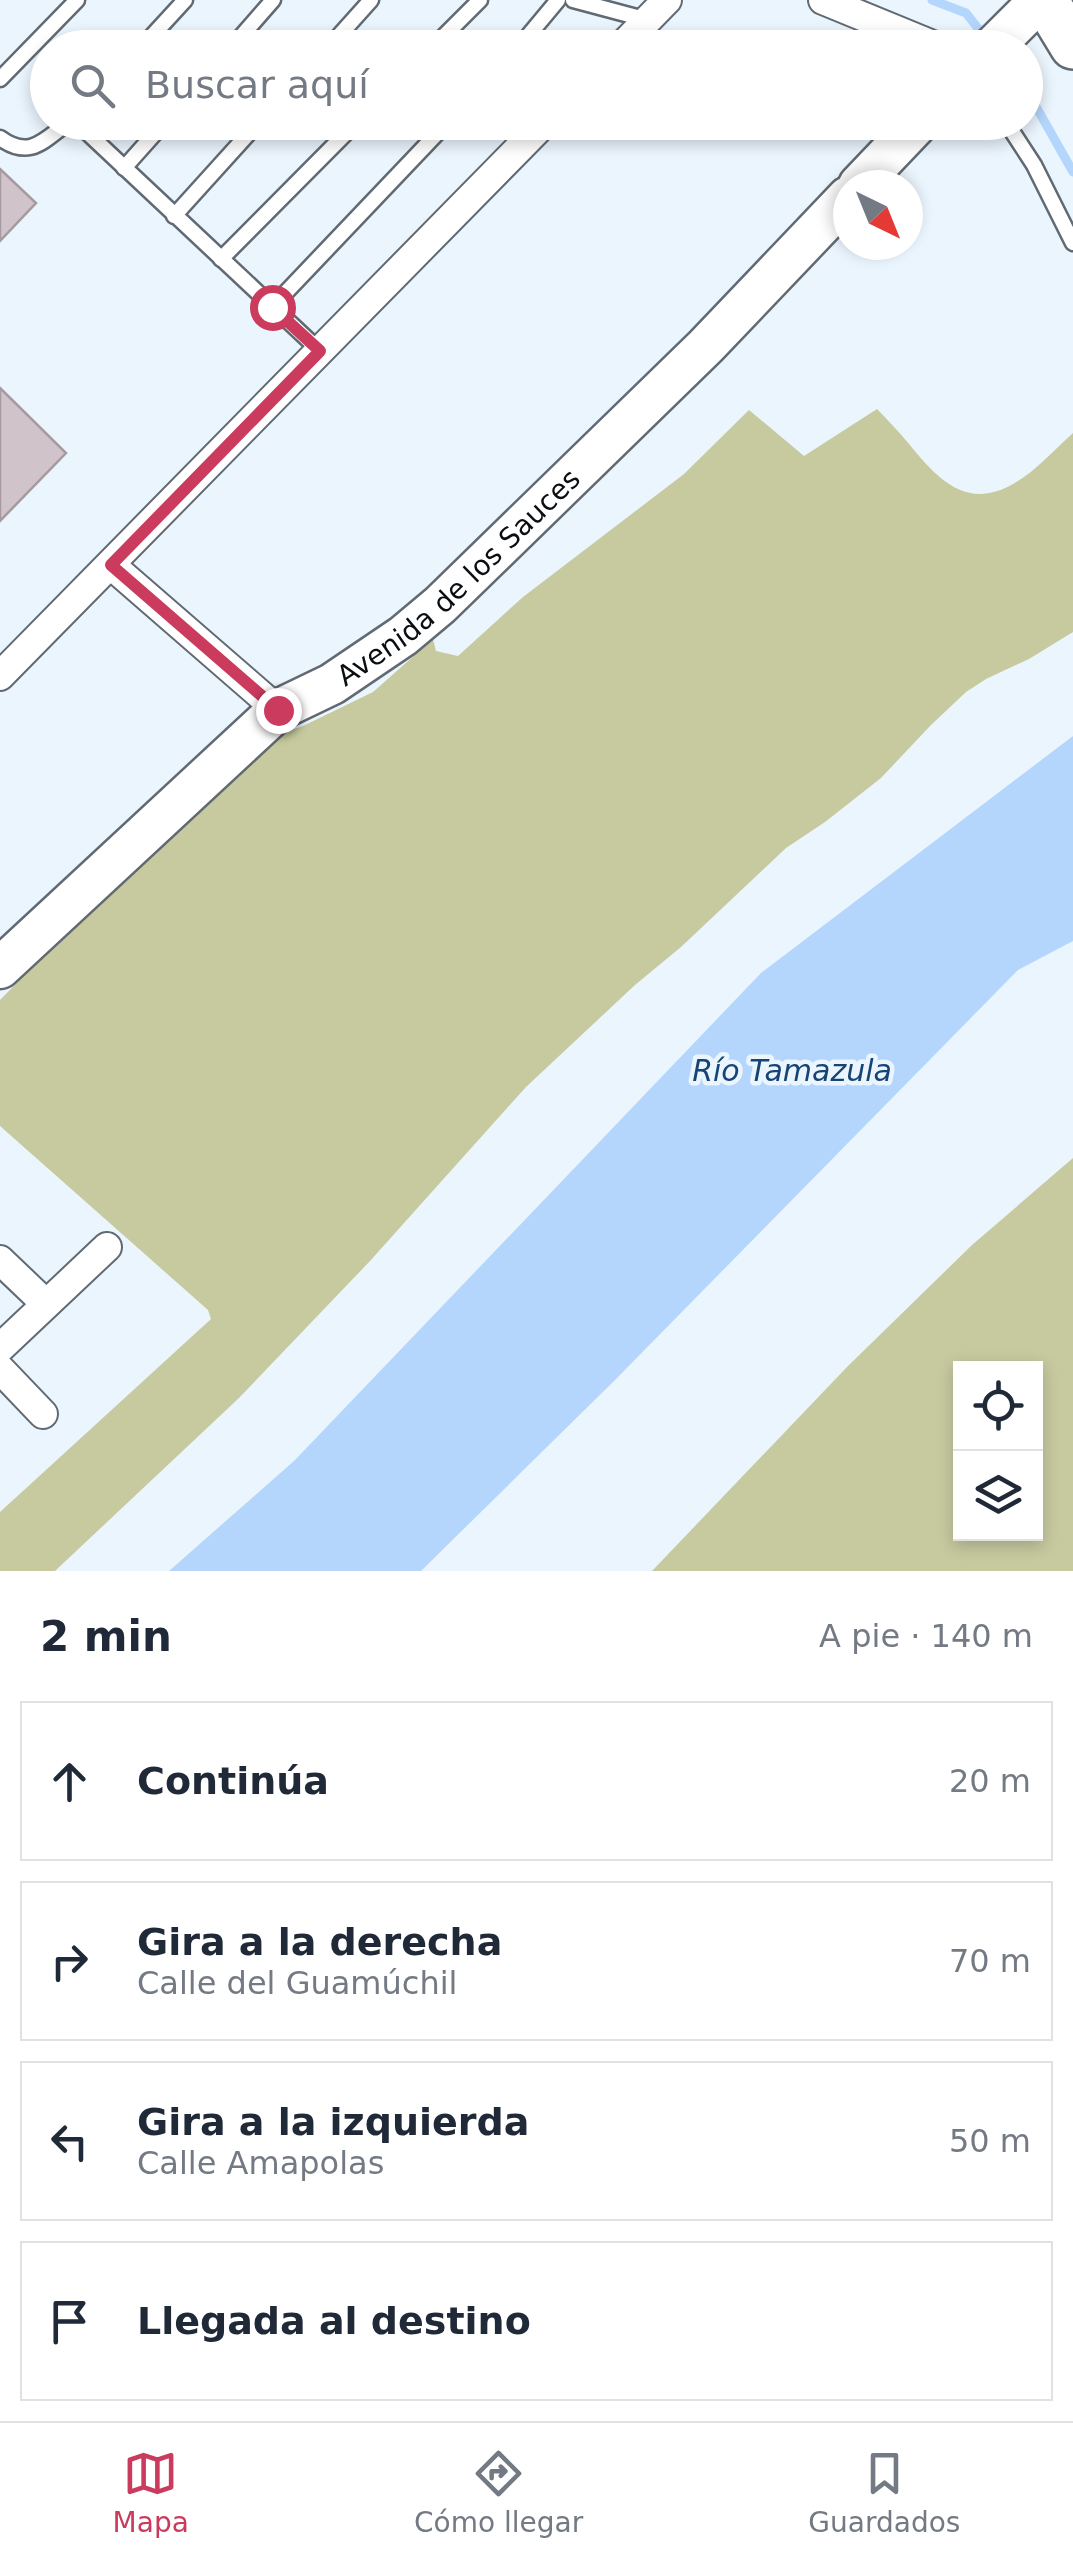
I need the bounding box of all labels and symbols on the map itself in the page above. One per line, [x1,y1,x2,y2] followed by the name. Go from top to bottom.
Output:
[833,170,923,260] north arrow
[250,285,296,331] route start
[331,462,587,693] street label: Avenida de los Sauces
[256,688,302,734] route end
[692,1053,892,1088] water label: Río Tamazula

